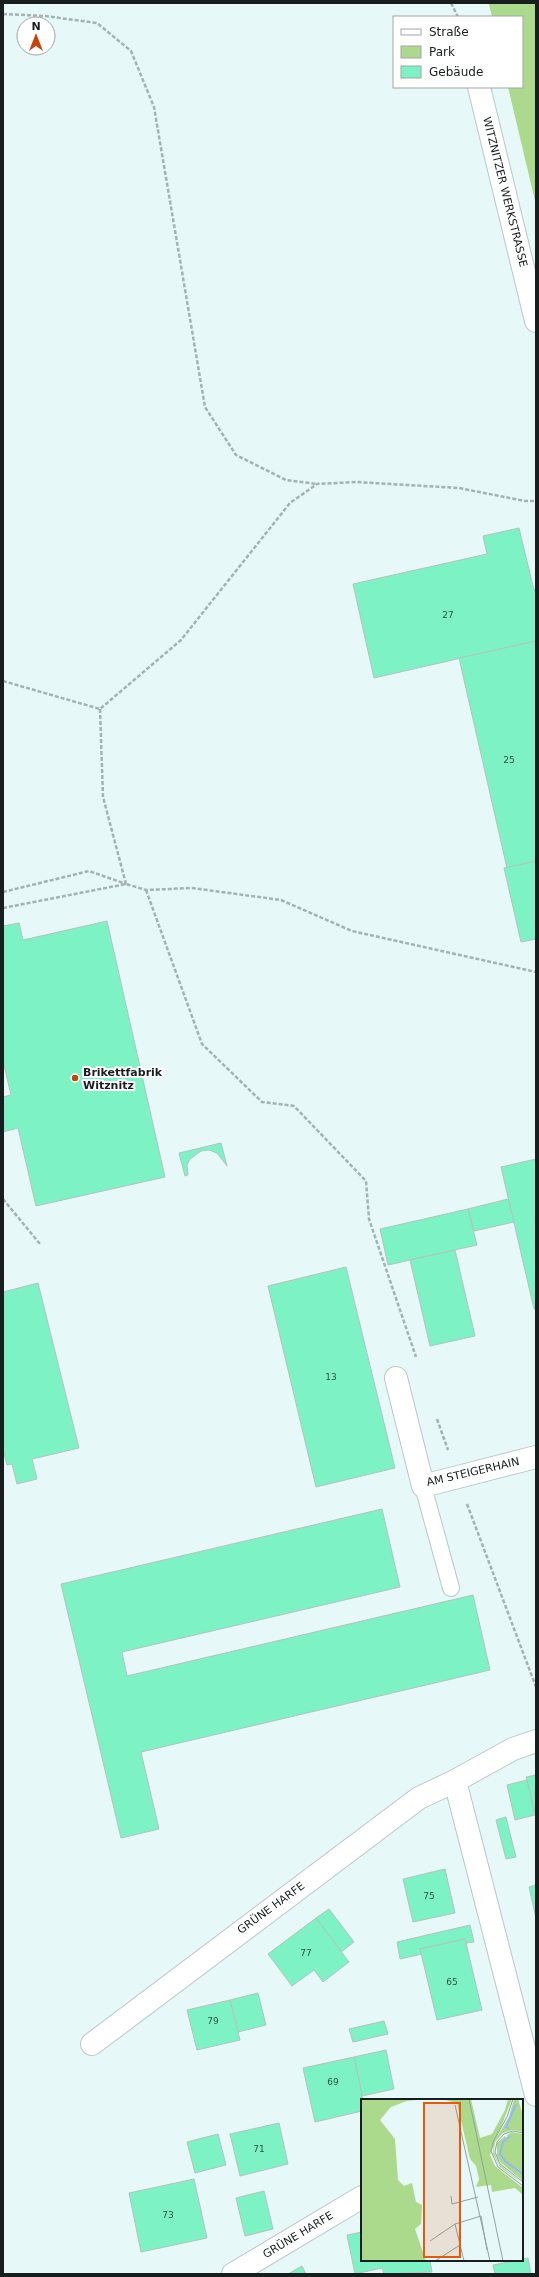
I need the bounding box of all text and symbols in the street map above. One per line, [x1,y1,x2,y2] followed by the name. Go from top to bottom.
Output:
[16,16,56,56] north arrow
[393,16,523,88] legend
[31,20,41,33] text: N
[429,25,469,39] text: Straße
[429,45,455,59] text: Park
[429,65,483,79] text: Gebäude
[480,116,530,268] street label: WITZNITZER WERKSTRASSE
[442,610,454,620] house number: 27
[503,755,515,765] house number: 25
[83,1066,163,1092] place label: Brikettfabrik Witznitz
[70,1073,80,1083] marker: Brikettfabrik Witznitz
[325,1372,337,1382] house number: 13
[425,1455,521,1489] street label: AM STEIGERHAIN
[235,1879,307,1937] street label: GRÜNE HARFE
[423,1891,435,1901] house number: 75
[300,1948,312,1958] house number: 77
[446,1977,458,1987] house number: 65
[207,2016,219,2026] house number: 79
[327,2077,339,2087] house number: 69
[361,2099,523,2261] inset map
[253,2144,265,2154] house number: 71
[261,2209,336,2261] street label: GRÜNE HARFE
[162,2210,174,2220] house number: 73

